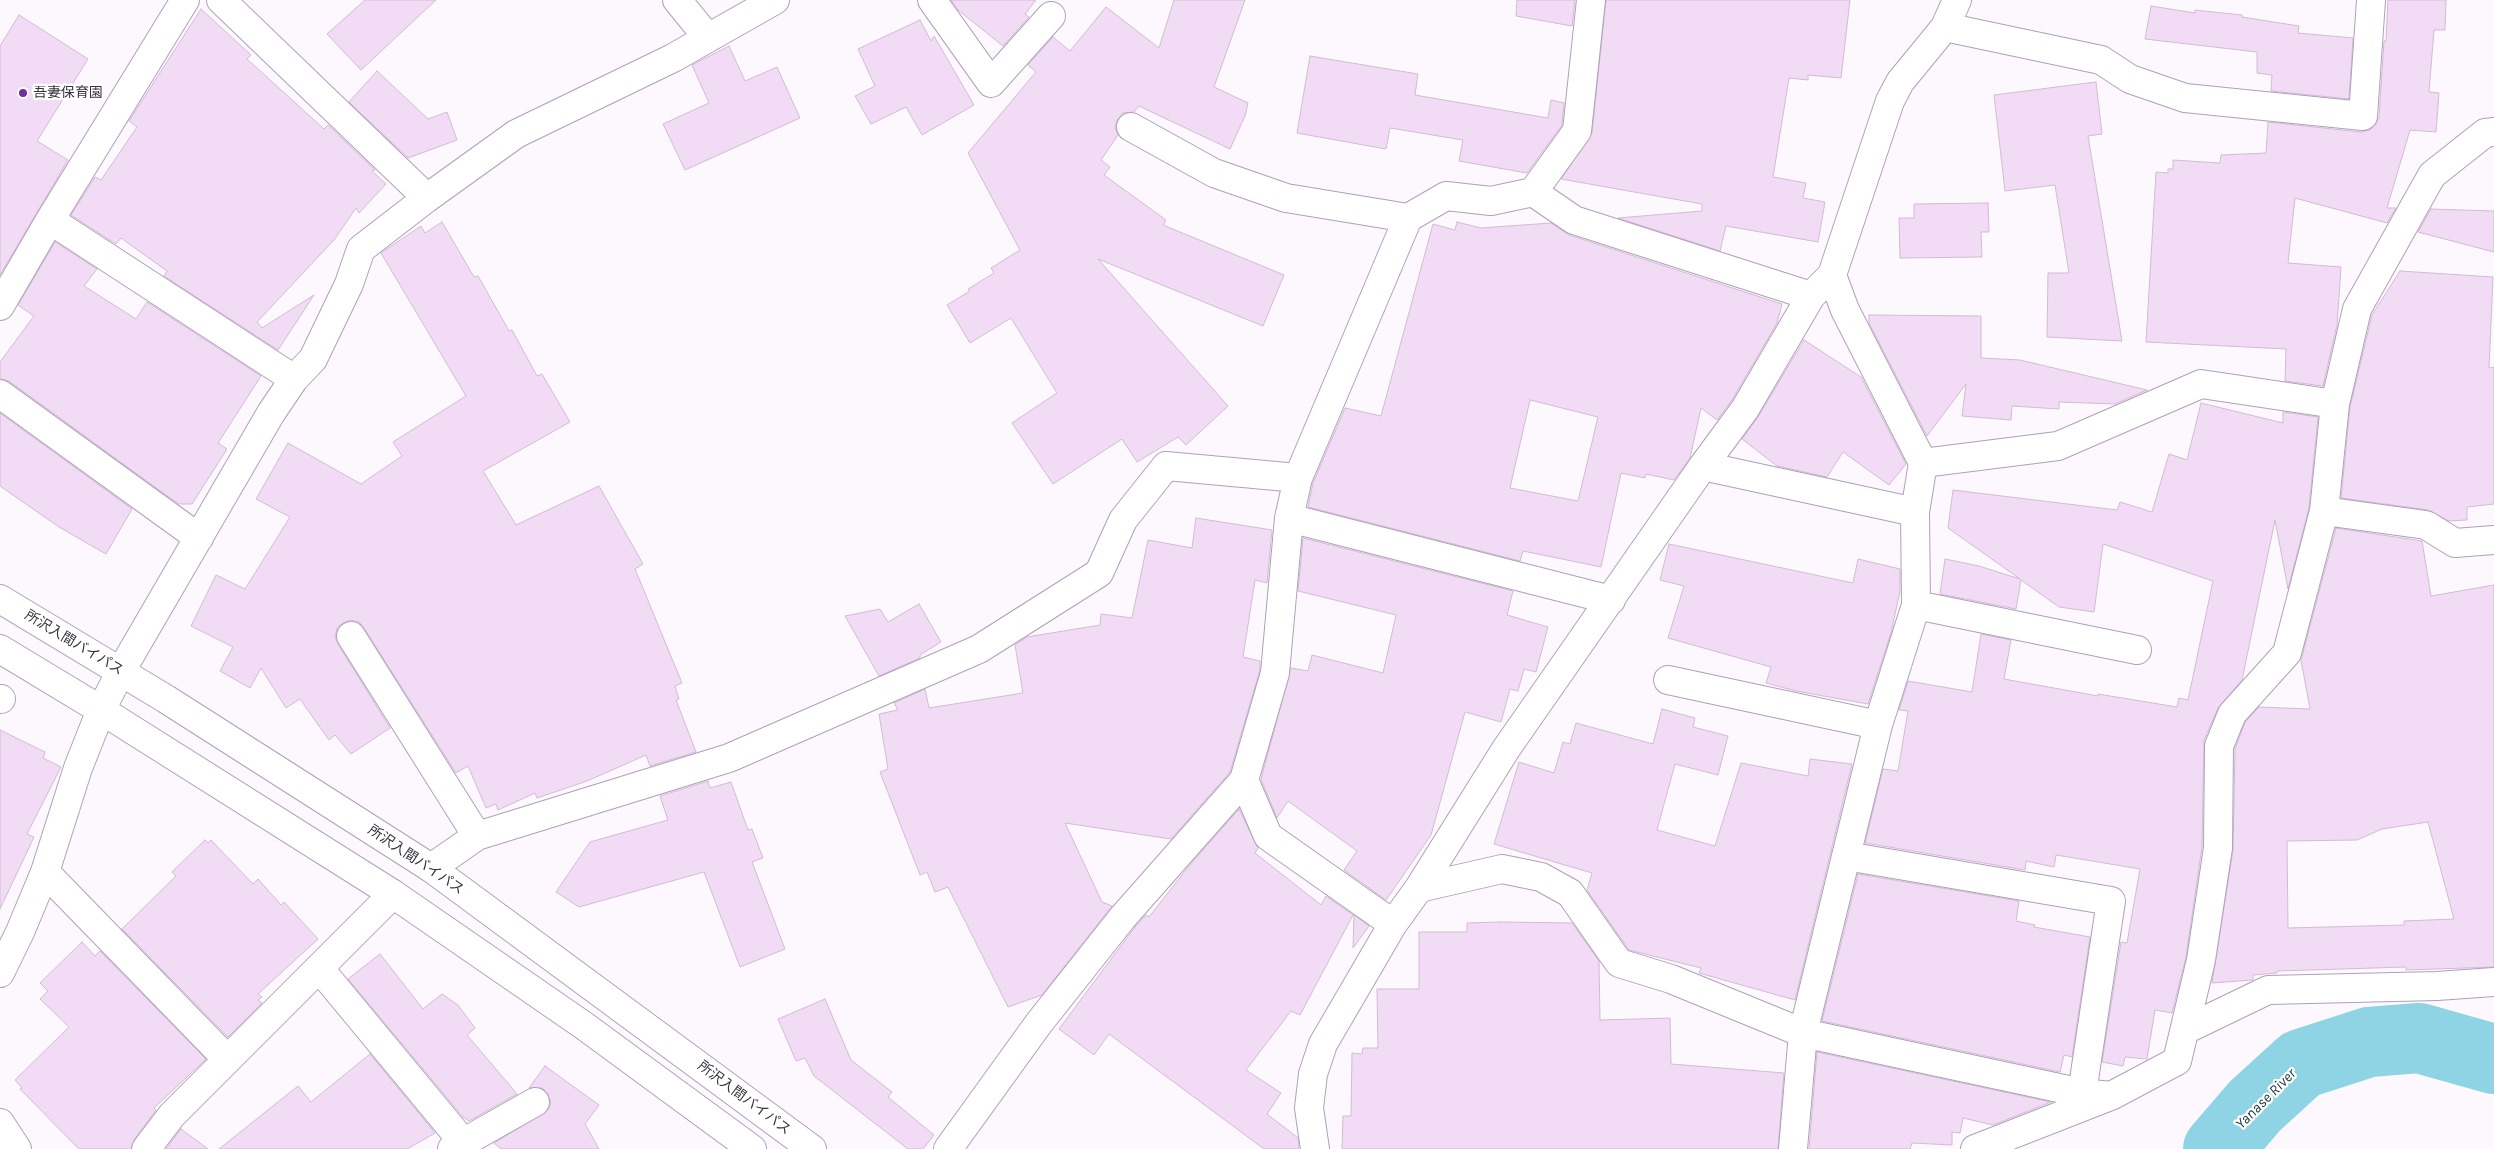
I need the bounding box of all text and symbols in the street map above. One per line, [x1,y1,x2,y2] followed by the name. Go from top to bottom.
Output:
[33,85,103,101] place label: 吾妻保育園
[17,87,29,99] marker: 吾妻保育園
[22,607,126,679] street label: 所沢入間バイパス
[365,822,467,898] street label: 所沢入間バイパス
[694,1058,794,1138] street label: 所沢入間バイパス
[2232,1065,2300,1133] water label: Yanase River

